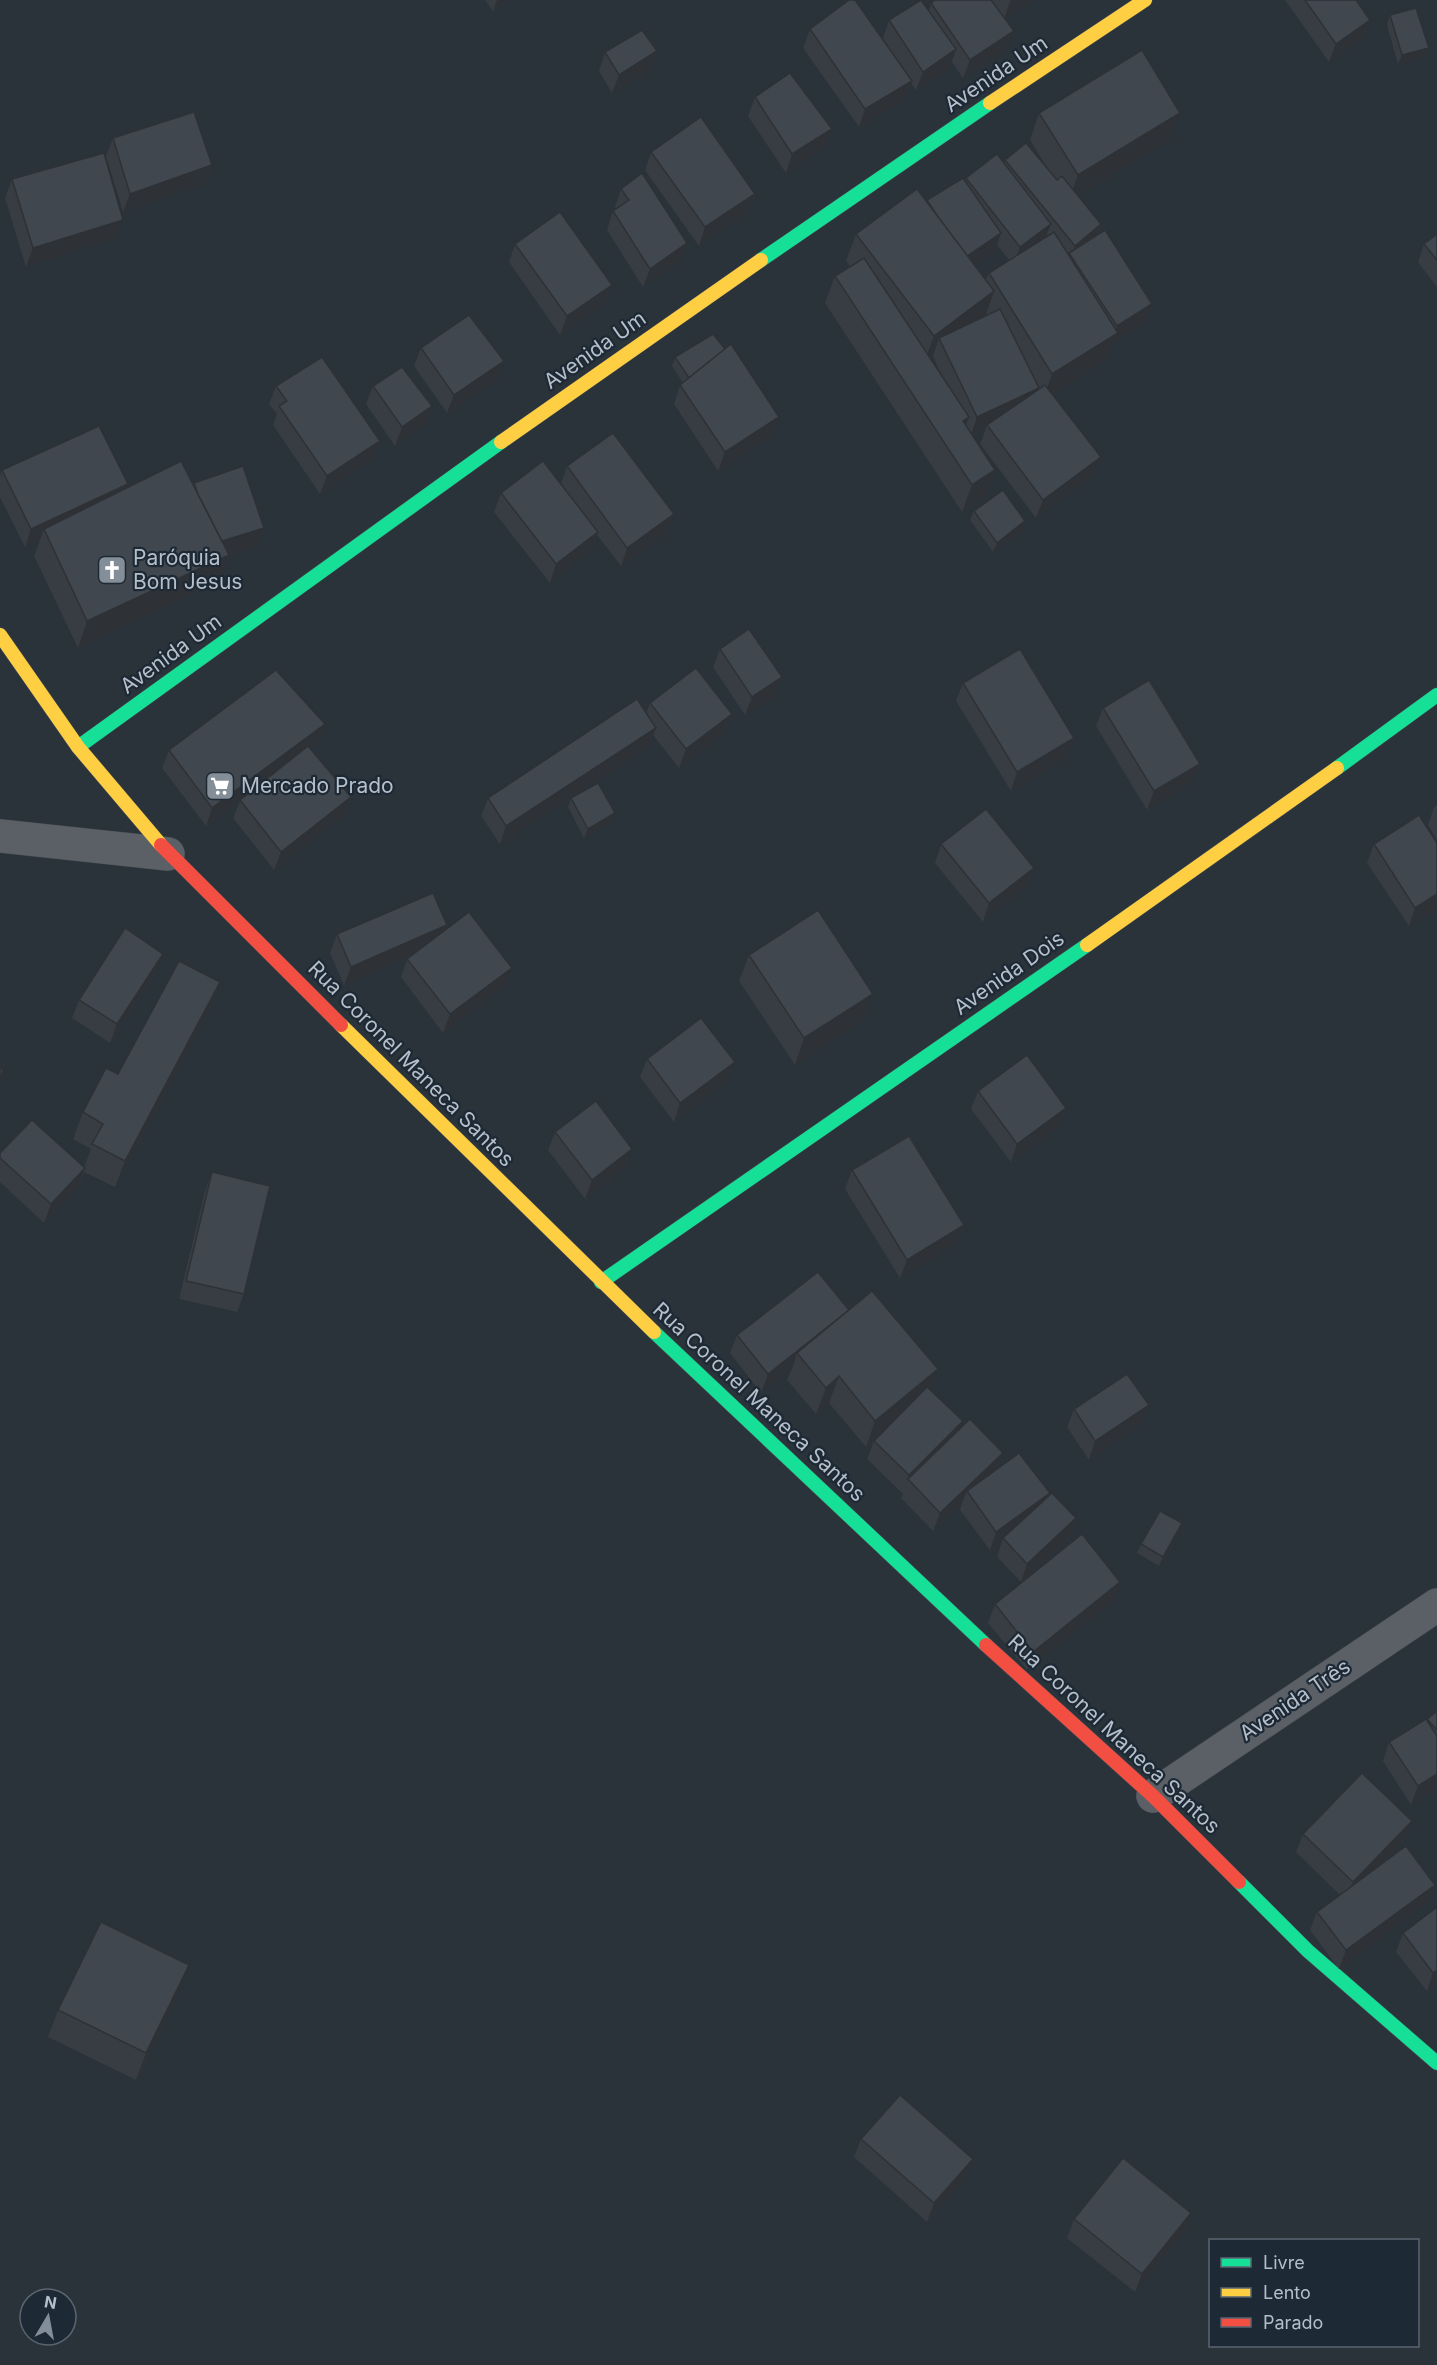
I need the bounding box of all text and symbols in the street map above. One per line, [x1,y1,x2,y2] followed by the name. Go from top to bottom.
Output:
[939,30,1052,117] street label: Avenida Um
[539,305,651,394] street label: Avenida Um
[133,545,242,594] place label: Paróquia Bom Jesus
[96,554,128,586] church icon: Paróquia Bom Jesus
[115,609,226,699] street label: Avenida Um
[204,770,236,802] supermarket icon: Mercado Prado
[241,773,394,798] place label: Mercado Prado
[949,925,1069,1020] street label: Avenida Dois
[303,956,519,1172] street label: Rua Coronel Maneca Santos
[648,1297,871,1506] street label: Rua Coronel Maneca Santos
[1003,1629,1226,1838] street label: Rua Coronel Maneca Santos
[1235,1653,1355,1746] street label: Avenida Três
[1209,2239,1419,2347] legend
[1263,2252,1305,2273] text: Livre
[1263,2282,1311,2303] text: Lento
[18,2287,78,2347] north arrow
[43,2291,58,2313] text: N
[1263,2312,1323,2333] text: Parado

